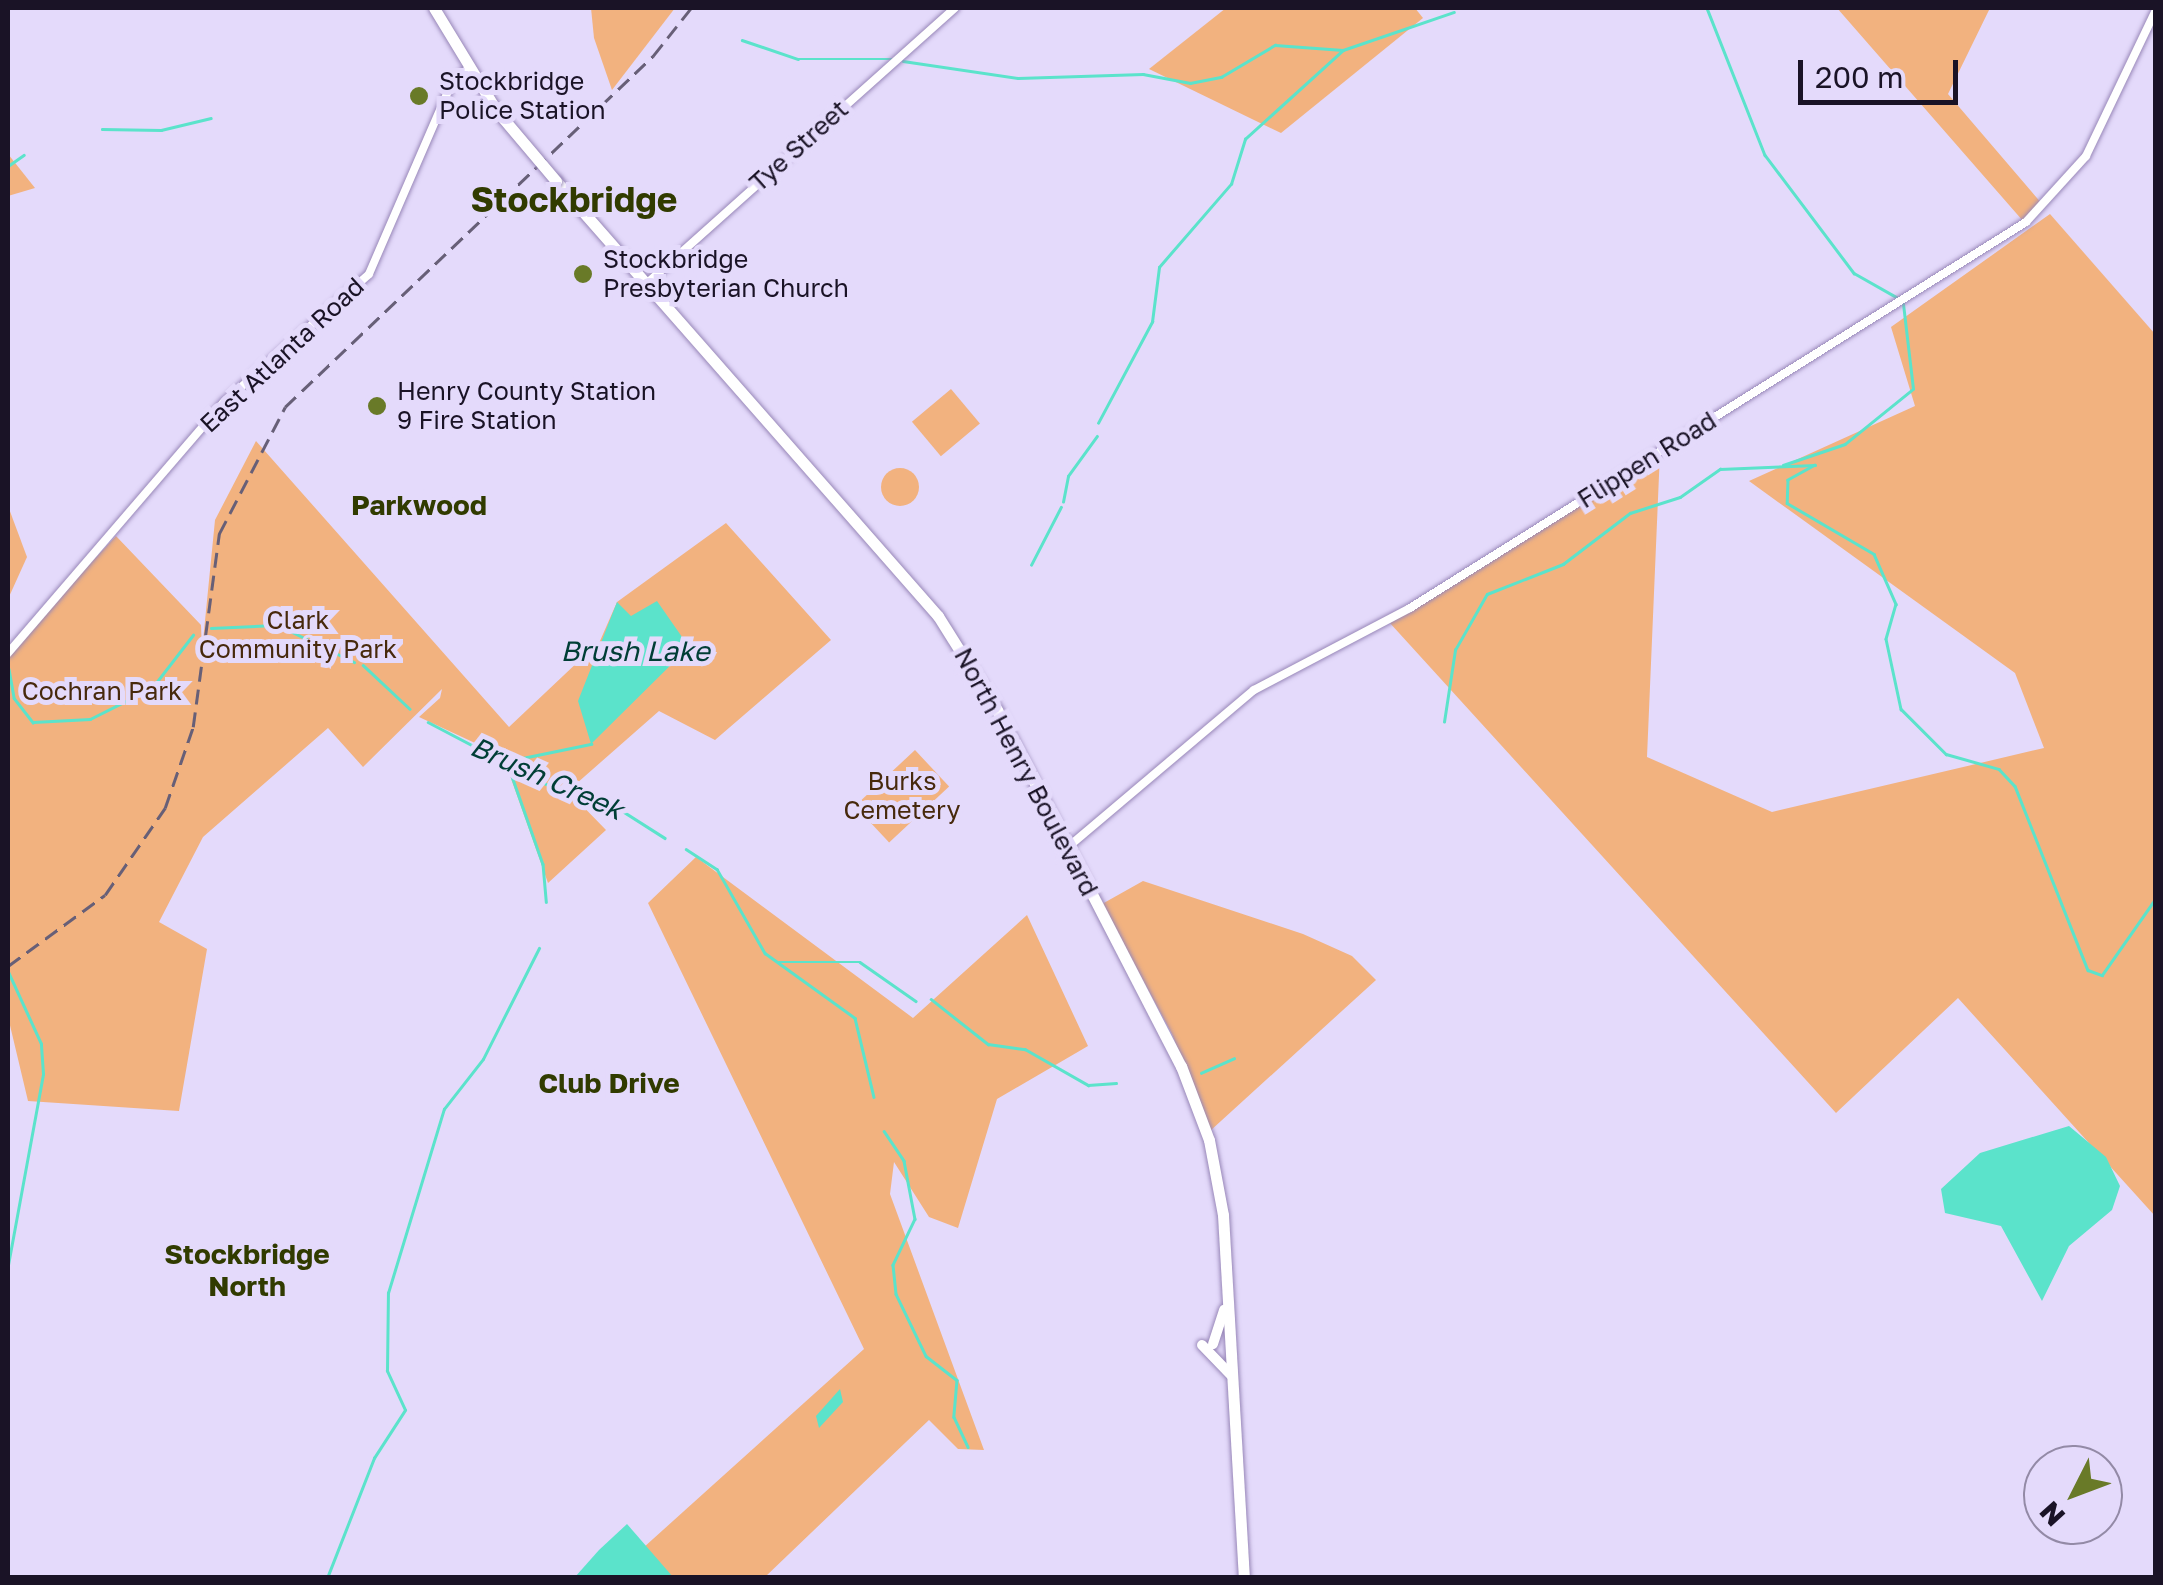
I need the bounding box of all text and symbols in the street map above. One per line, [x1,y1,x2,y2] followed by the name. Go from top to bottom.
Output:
[1803,40,1963,102] scale bar
[1815,59,1904,95] text: 200 m
[439,67,606,126] place label: Stockbridge Police Station
[408,85,430,107] marker: Stockbridge Police Station
[744,94,854,198] street label: Tye Street
[471,178,677,220] district label: Stockbridge
[603,245,849,304] place label: Stockbridge Presbyterian Church
[572,263,594,285] marker: Stockbridge Presbyterian Church
[194,271,370,439] street label: East Atlanta Road
[397,377,656,436] place label: Henry County Station 9 Fire Station
[366,395,388,417] marker: Henry County Station 9 Fire Station
[1572,405,1722,515] street label: Flippen Road
[351,488,487,522] district label: Parkwood
[199,606,397,665] park label: Clark Community Park
[560,634,710,668] water label: Brush Lake
[948,643,1104,901] street label: North Henry Boulevard
[22,676,182,706] park label: Cochran Park
[465,729,629,827] water label: Brush Creek
[843,767,961,826] park label: Burks Cemetery
[538,1066,680,1100] district label: Club Drive
[164,1237,330,1303] district label: Stockbridge North
[2023,1445,2123,1545] north arrow
[2032,1495,2071,1533] text: N

